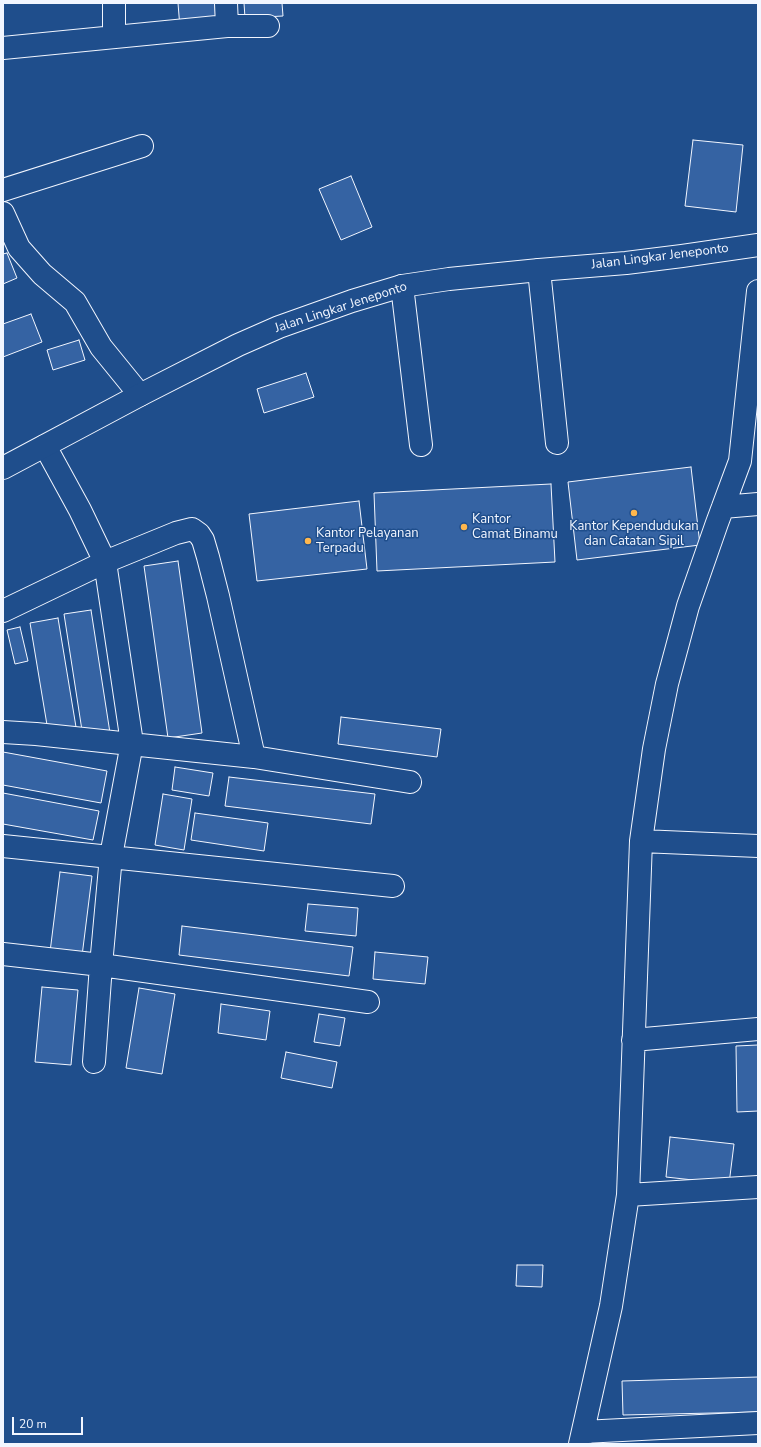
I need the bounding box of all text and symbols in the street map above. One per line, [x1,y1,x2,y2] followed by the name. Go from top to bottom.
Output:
[590,241,730,273] street label: Jalan Lingkar Jeneponto
[273,279,409,337] street label: Jalan Lingkar Jeneponto
[629,508,639,518] marker: Kantor Kependudukan dan Catatan Sipil
[472,512,558,543] place label: Kantor Camat Binamu
[569,519,699,550] place label: Kantor Kependudukan dan Catatan Sipil
[459,522,469,532] marker: Kantor Camat Binamu
[316,526,419,557] place label: Kantor Pelayanan Terpadu
[303,536,313,546] marker: Kantor Pelayanan Terpadu
[14,1409,85,1435] scale bar
[19,1416,47,1432] text: 20 m

